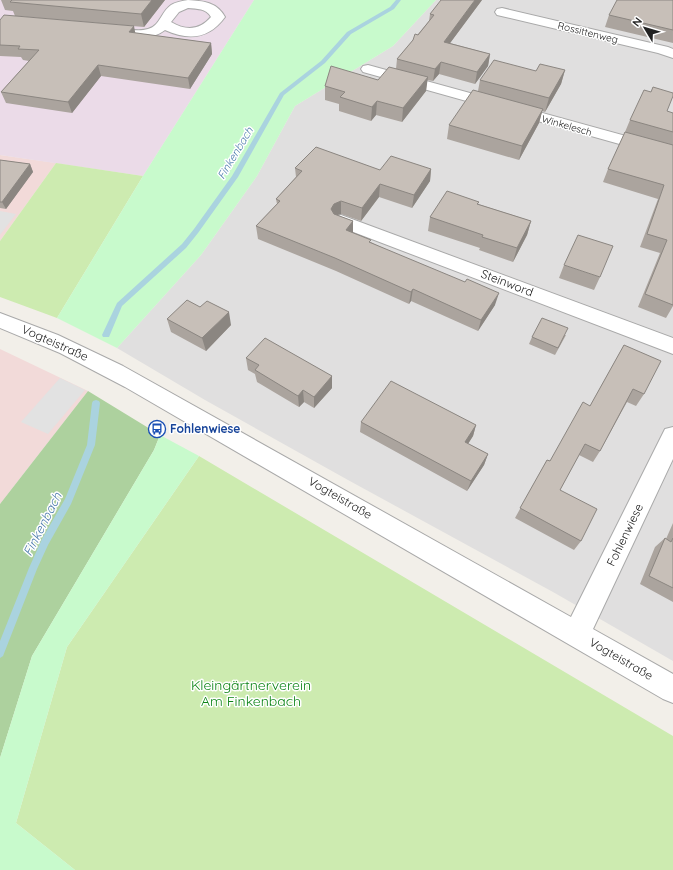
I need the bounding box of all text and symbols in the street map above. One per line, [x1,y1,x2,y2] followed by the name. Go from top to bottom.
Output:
[625,8,665,48] north arrow
[629,14,645,29] text: N
[556,19,619,46] street label: Rossittenweg
[540,112,594,139] street label: Winkelesch
[214,124,256,182] water label: Finkenbach
[479,266,536,299] street label: Steinword
[20,321,91,364] street label: Vogteistraße
[147,419,167,439] bus stop icon: Fohlenwiese
[170,421,240,436] place label: Fohlenwiese
[306,473,375,522] street label: Vogteistraße
[19,489,65,558] water label: Finkenbach
[603,501,646,569] street label: Fohlenwiese
[587,634,656,683] street label: Vogteistraße
[191,676,311,710] park label: Kleingärtnerverein Am Finkenbach

